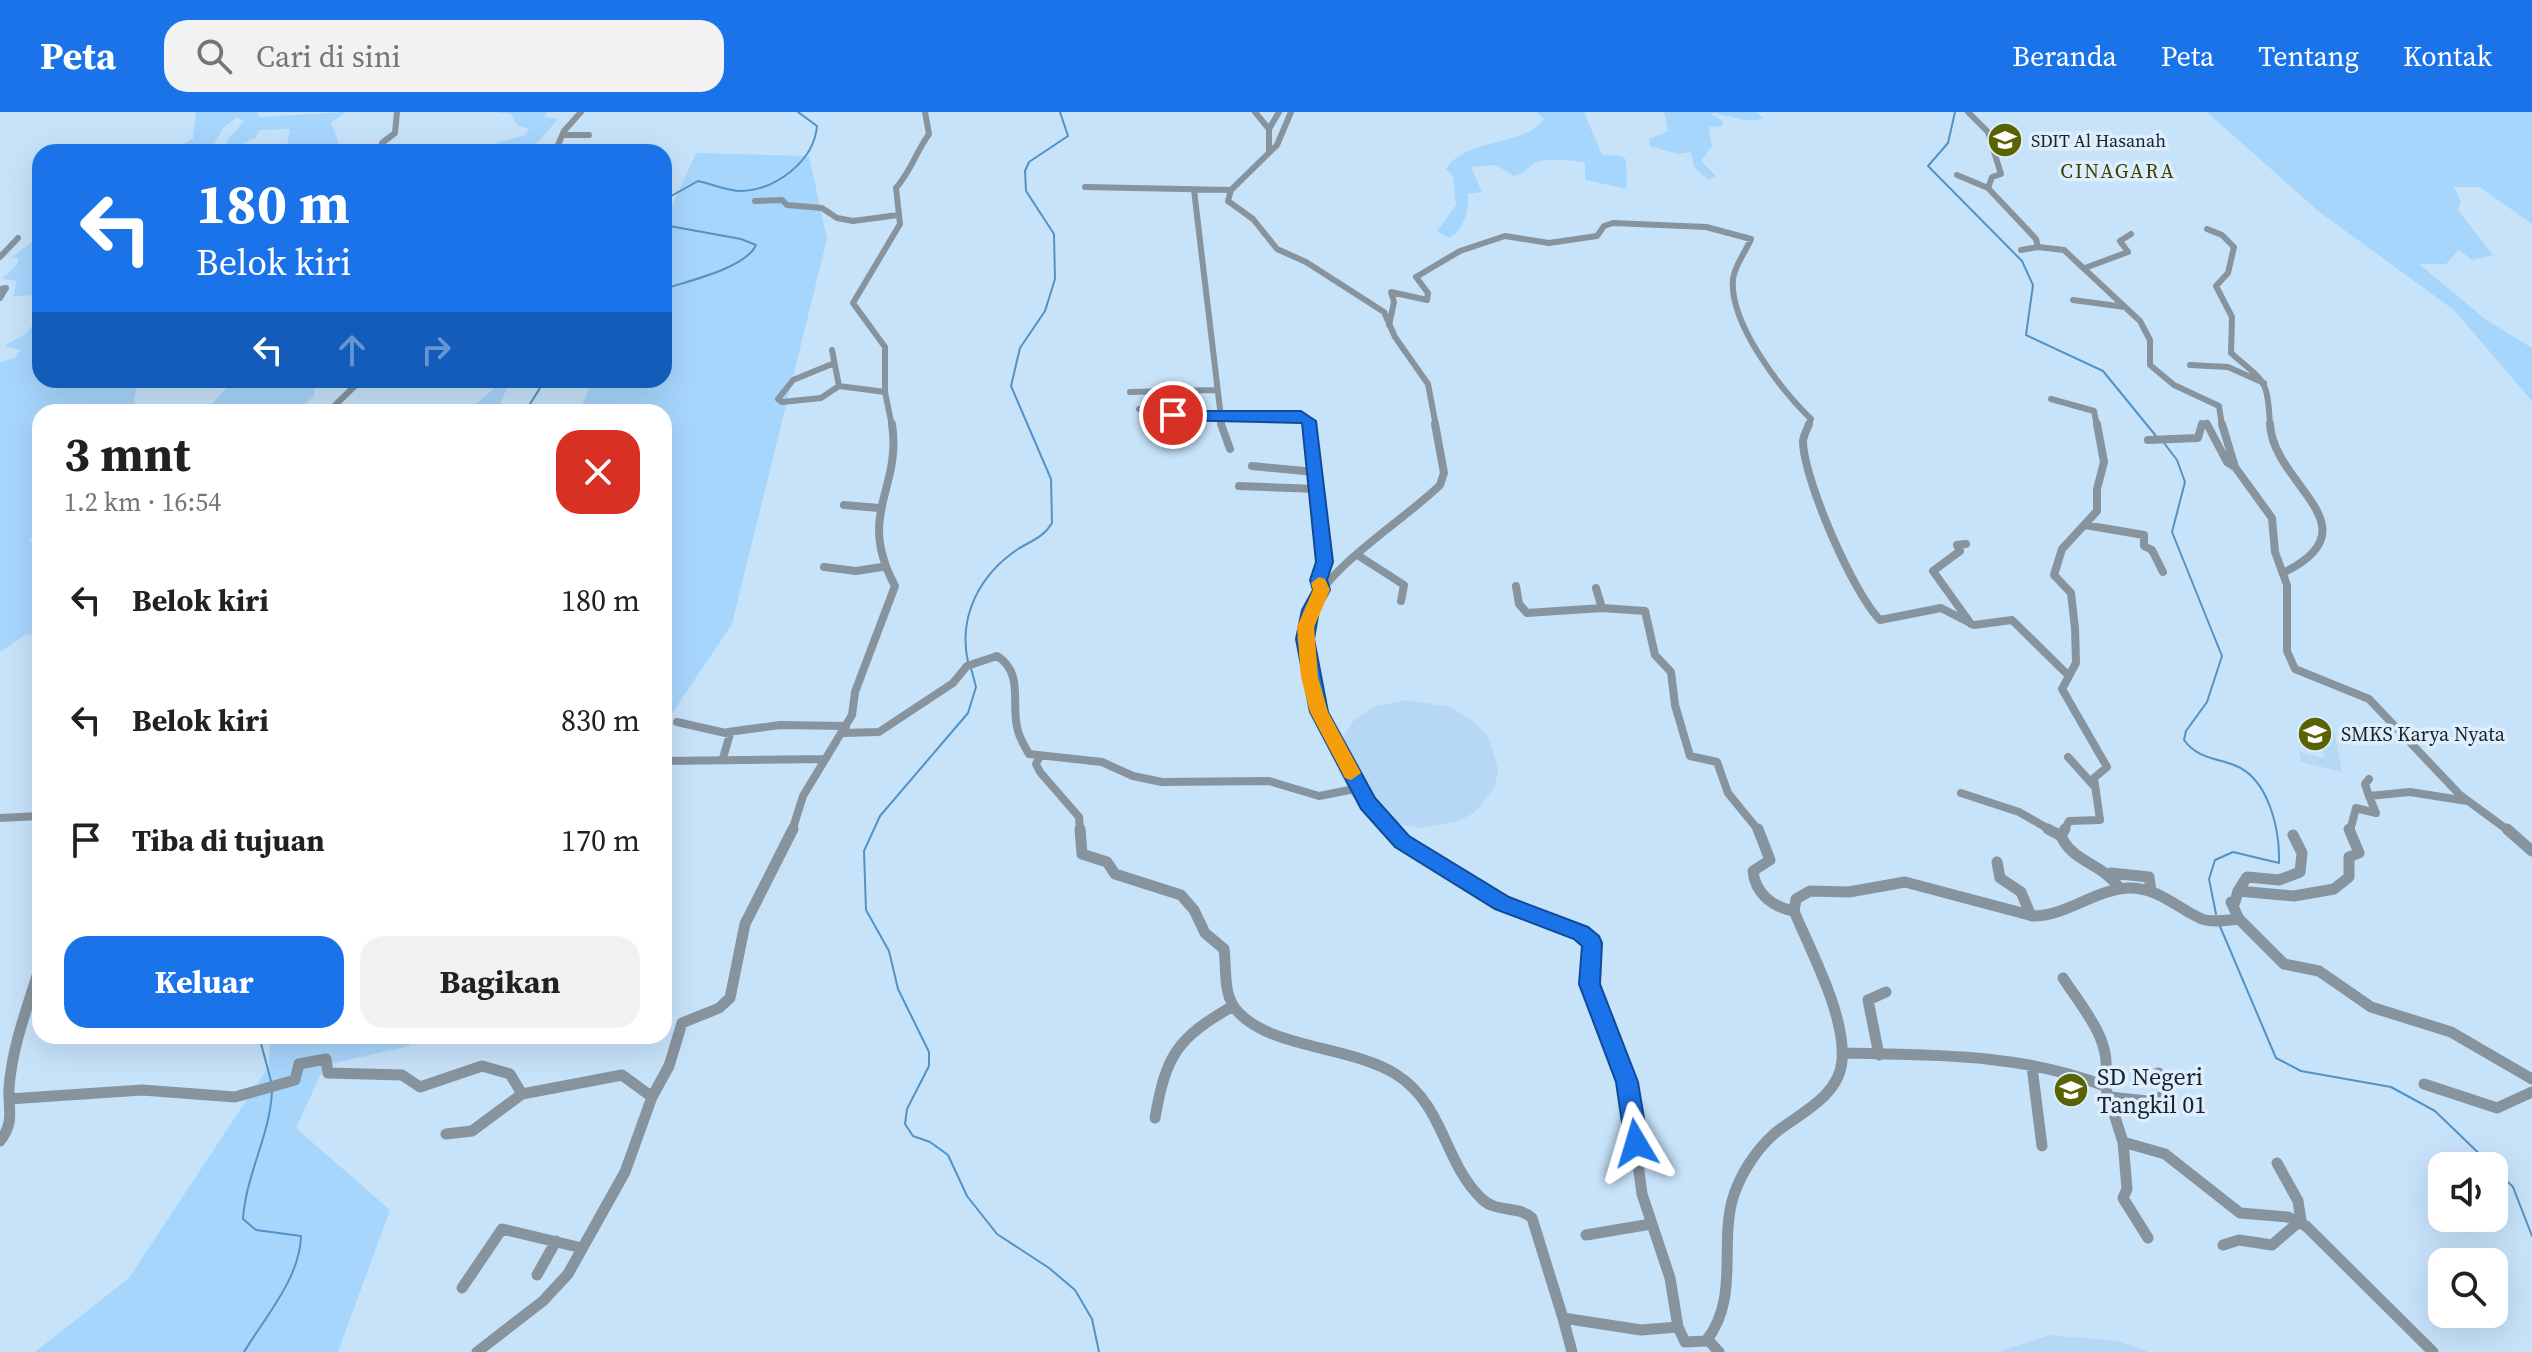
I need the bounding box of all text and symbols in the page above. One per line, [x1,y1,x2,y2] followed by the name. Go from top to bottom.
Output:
[164,20,724,92] search box
[40,30,116,82] text: Peta
[192,34,236,78] icon: search
[256,36,401,77] text: Cari di sini
[2012,37,2117,75] text: Beranda
[2161,37,2214,75] text: Peta
[2258,37,2359,75] text: Tentang
[2403,37,2492,75] text: Kontak
[1986,121,2024,159] school or university icon: SDIT Al Hasanah
[2031,128,2166,153] place label: SDIT Al Hasanah
[2060,157,2176,185] district label: CINAGARA
[196,165,350,242] text: 180 m
[64,176,168,280] icon: left
[196,238,351,287] text: Belok kiri
[246,328,290,372] icon: left
[330,328,374,372] icon: ahead
[414,328,458,372] icon: right
[1139,381,1207,449] pin
[1151,393,1195,437] icon: arrive
[64,421,190,487] text: 3 mnt
[556,430,640,514] button: close
[64,484,221,520] text: 1.2 km · 16:54
[64,578,108,622] icon: left
[132,580,269,621] text: Belok kiri
[561,580,640,621] text: 180 m
[64,698,108,742] icon: left
[132,700,269,741] text: Belok kiri
[561,700,640,741] text: 830 m
[2296,715,2334,753] school or university icon: SMKS Karya Nyata
[2341,720,2506,748] place label: SMKS Karya Nyata
[64,818,108,862] icon: arrive
[132,820,325,861] text: Tiba di tujuan
[561,820,640,861] text: 170 m
[64,936,344,1028] button: Keluar
[360,936,640,1028] button: Bagikan
[2097,1060,2206,1121] place label: SD Negeri Tangkil 01
[2052,1071,2090,1109] school or university icon: SD Negeri Tangkil 01
[1594,1101,1678,1185] position arrow
[2428,1152,2508,1328] map controls
[2428,1152,2508,1232] button: sound
[2428,1248,2508,1328] button: search

